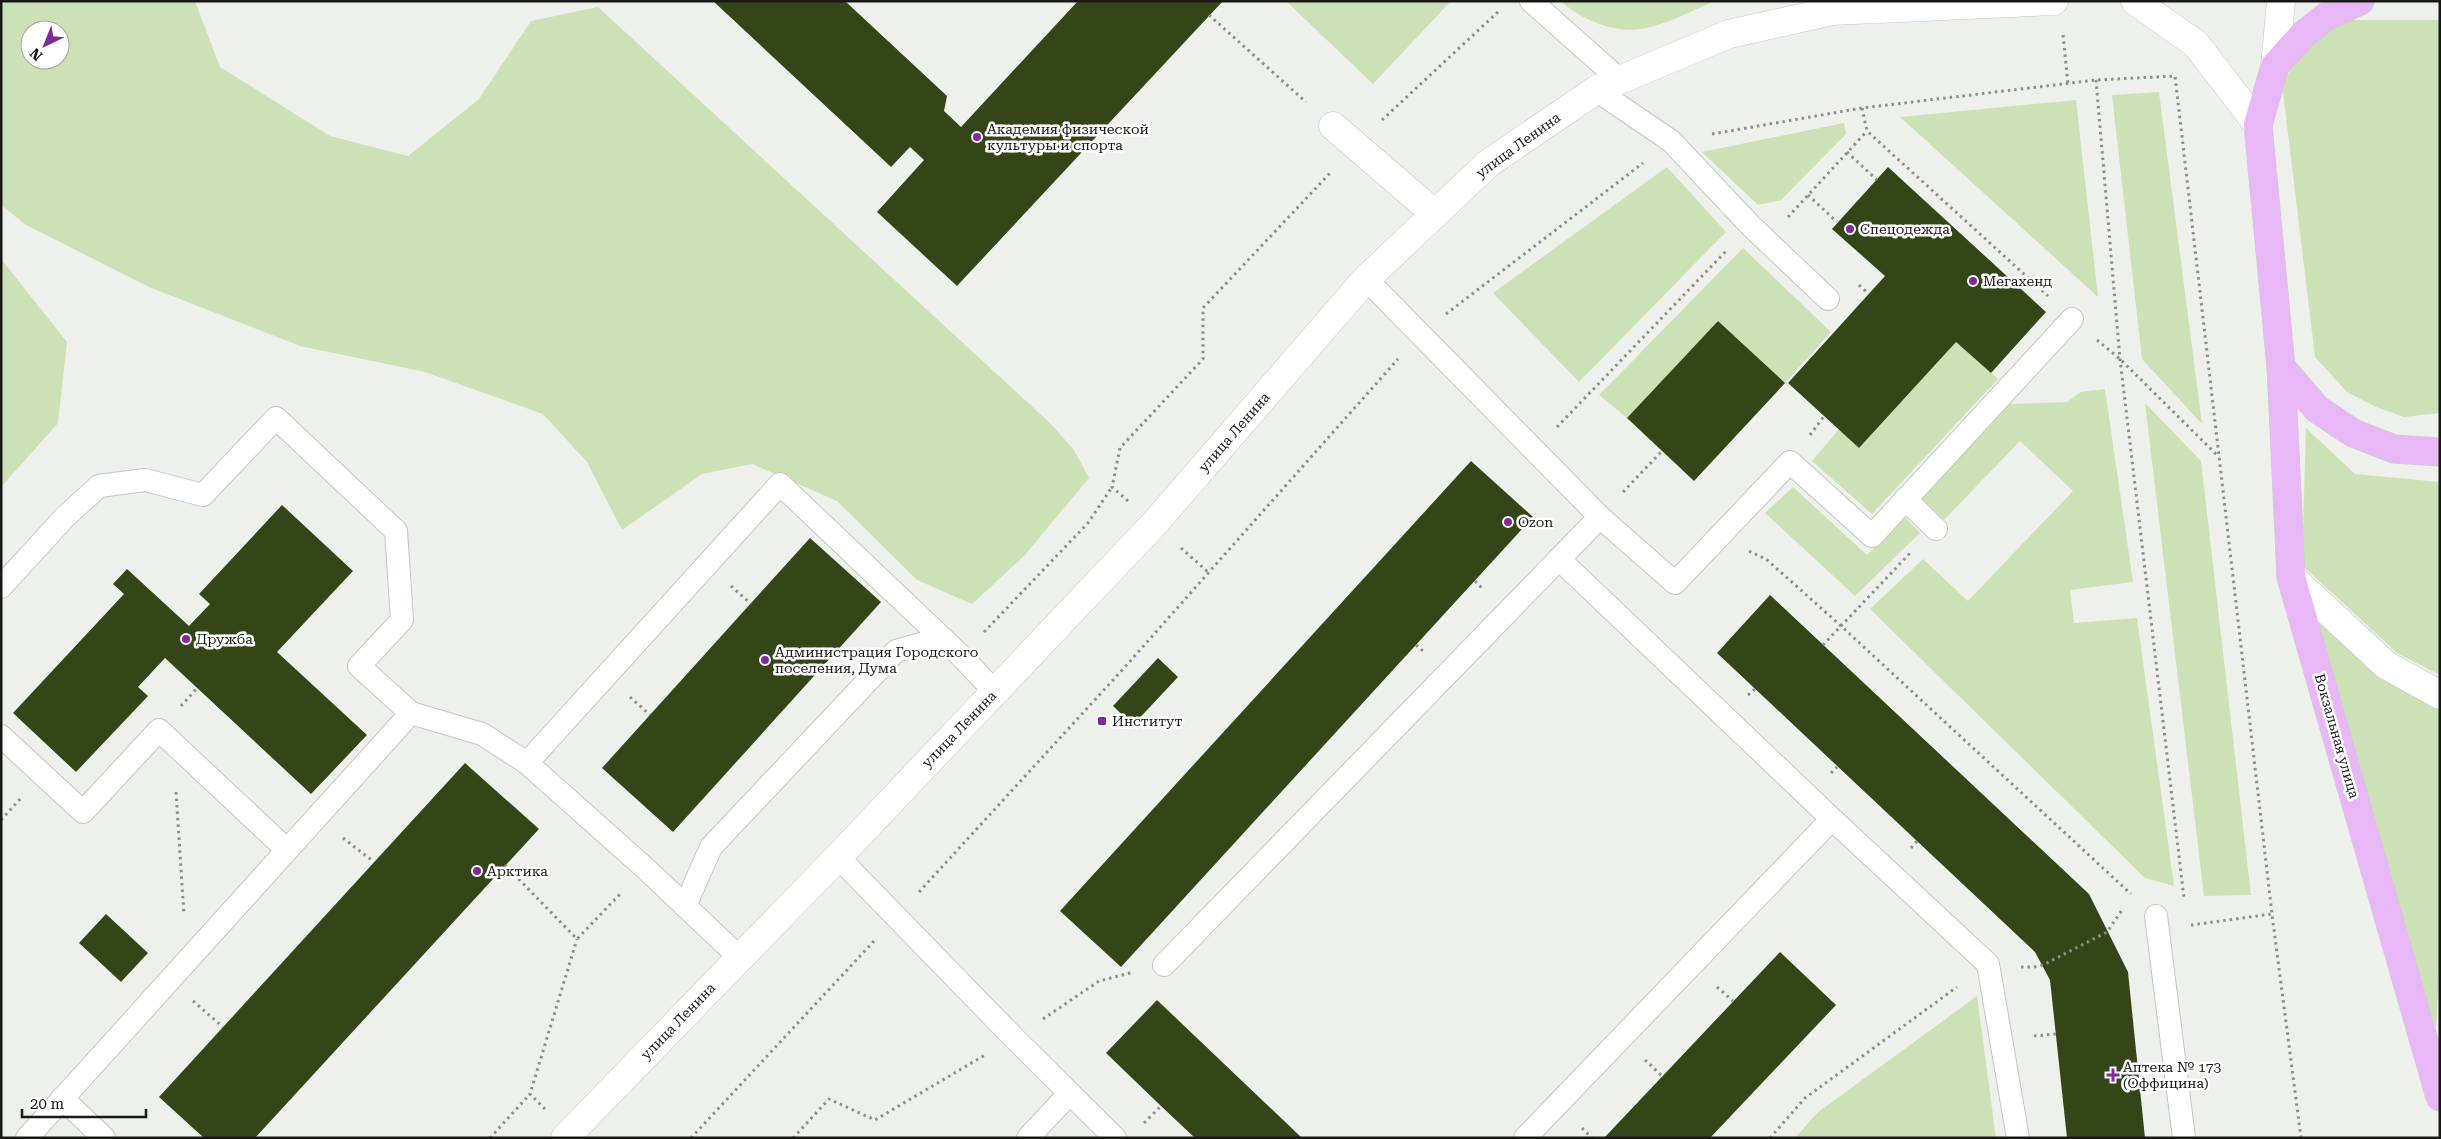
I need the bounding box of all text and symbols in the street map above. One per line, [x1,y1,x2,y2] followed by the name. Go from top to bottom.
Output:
[20,20,70,70] north arrow
[27,45,46,64] text: N
[1473,109,1564,181] street label: улица Ленина
[987,121,1149,153] place label: Академия физической культуры и спорта
[971,131,983,143] marker: Академия физической культуры и спорта
[1860,221,1950,237] place label: Спецодежда
[1844,223,1856,235] marker: Спецодежда
[1983,273,2052,289] place label: Мегахенд
[1967,275,1979,287] marker: Мегахенд
[1195,389,1273,475] street label: улица Ленина
[1518,514,1553,530] place label: Ozon
[1502,516,1514,528] marker: Ozon
[196,631,253,647] place label: Дружба
[180,633,192,645] marker: Дружба
[775,644,978,676] place label: Администрация Городского поселения, Дума
[759,654,771,666] marker: Администрация Городского поселения, Дума
[2312,672,2363,801] street label: Вокзальная улица
[918,687,1000,771] street label: улица Ленина
[1112,713,1182,729] place label: Институт
[1096,715,1108,727] marker: Институт
[487,863,548,879] place label: Арктика
[471,865,483,877] marker: Арктика
[637,979,719,1063] street label: улица Ленина
[2123,1059,2222,1091] place label: Аптека № 173 (Оффицина)
[2107,1069,2119,1081] marker: Аптека № 173 (Оффицина)
[22,1086,146,1118] scale bar
[30,1095,65,1113] text: 20 m

